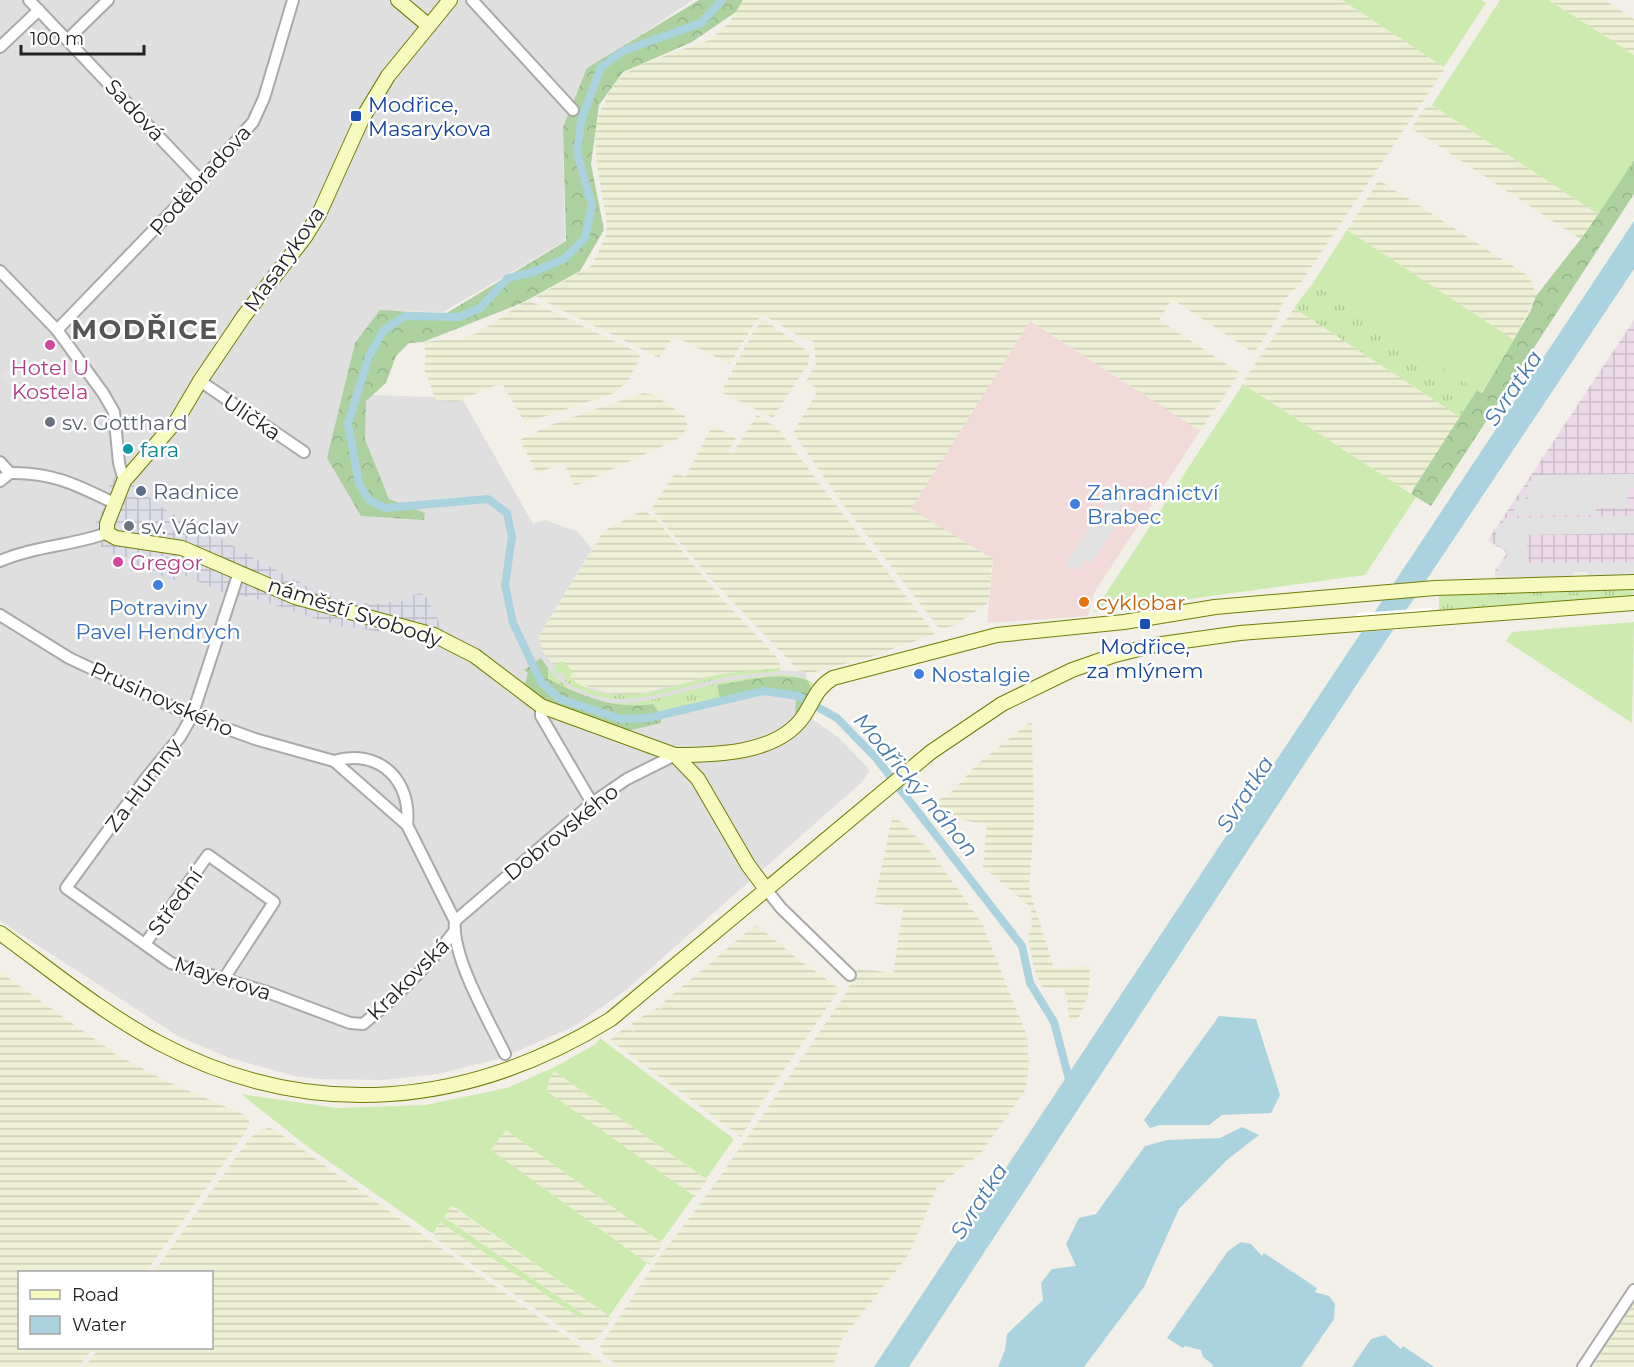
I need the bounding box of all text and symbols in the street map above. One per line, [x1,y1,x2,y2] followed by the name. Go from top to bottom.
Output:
[21,18,144,56] scale bar
[30,28,84,50] text: 100 m
[100,74,170,146] street label: Sadová
[368,92,491,141] place label: Modřice, Masarykova
[349,109,363,123] marker: Modřice, Masarykova
[144,120,256,240] street label: Poděbradova
[238,201,330,317] street label: Masarykova
[71,313,219,346] district label: MODŘICE
[43,338,57,352] marker: Hotel U Kostela
[1478,345,1548,431] water label: Svratka
[11,355,89,404] place label: Hotel U Kostela
[218,389,286,445] street label: Ulička
[62,410,188,435] place label: sv. Gotthard
[43,415,57,429] marker: sv. Gotthard
[140,437,179,462] place label: fara
[121,442,135,456] marker: fara
[153,479,239,504] place label: Radnice
[1087,480,1220,529] place label: Zahradnictví Brabec
[134,484,148,498] marker: Radnice
[1068,497,1082,511] marker: Zahradnictví Brabec
[141,514,239,539] place label: sv. Václav
[122,519,136,533] marker: sv. Václav
[130,550,203,575] place label: Gregor
[111,555,125,569] marker: Gregor
[265,572,446,652] street label: náměstí Svobody
[151,578,165,592] marker: Potraviny Pavel Hendrych
[1096,590,1185,615] place label: cyklobar
[75,595,241,644] place label: Potraviny Pavel Hendrych
[1077,595,1091,609] marker: cyklobar
[1138,617,1152,631] marker: Modřice, za mlýnem
[1086,634,1204,683] place label: Modřice, za mlýnem
[87,656,237,742] street label: Prusinovského
[931,662,1030,687] place label: Nostalgie
[912,667,926,681] marker: Nostalgie
[848,707,984,863] water label: Modřický náhon
[100,733,187,837] street label: Za Humny
[1210,751,1280,837] water label: Svratka
[499,778,623,886] street label: Dobrovského
[142,863,208,940] street label: Střední
[362,933,454,1025] street label: Krakovská
[172,951,274,1005] street label: Mayerova
[944,1158,1014,1244] water label: Svratka
[18,1271,213,1349] legend
[72,1284,119,1306] text: Road
[72,1314,127,1336] text: Water

